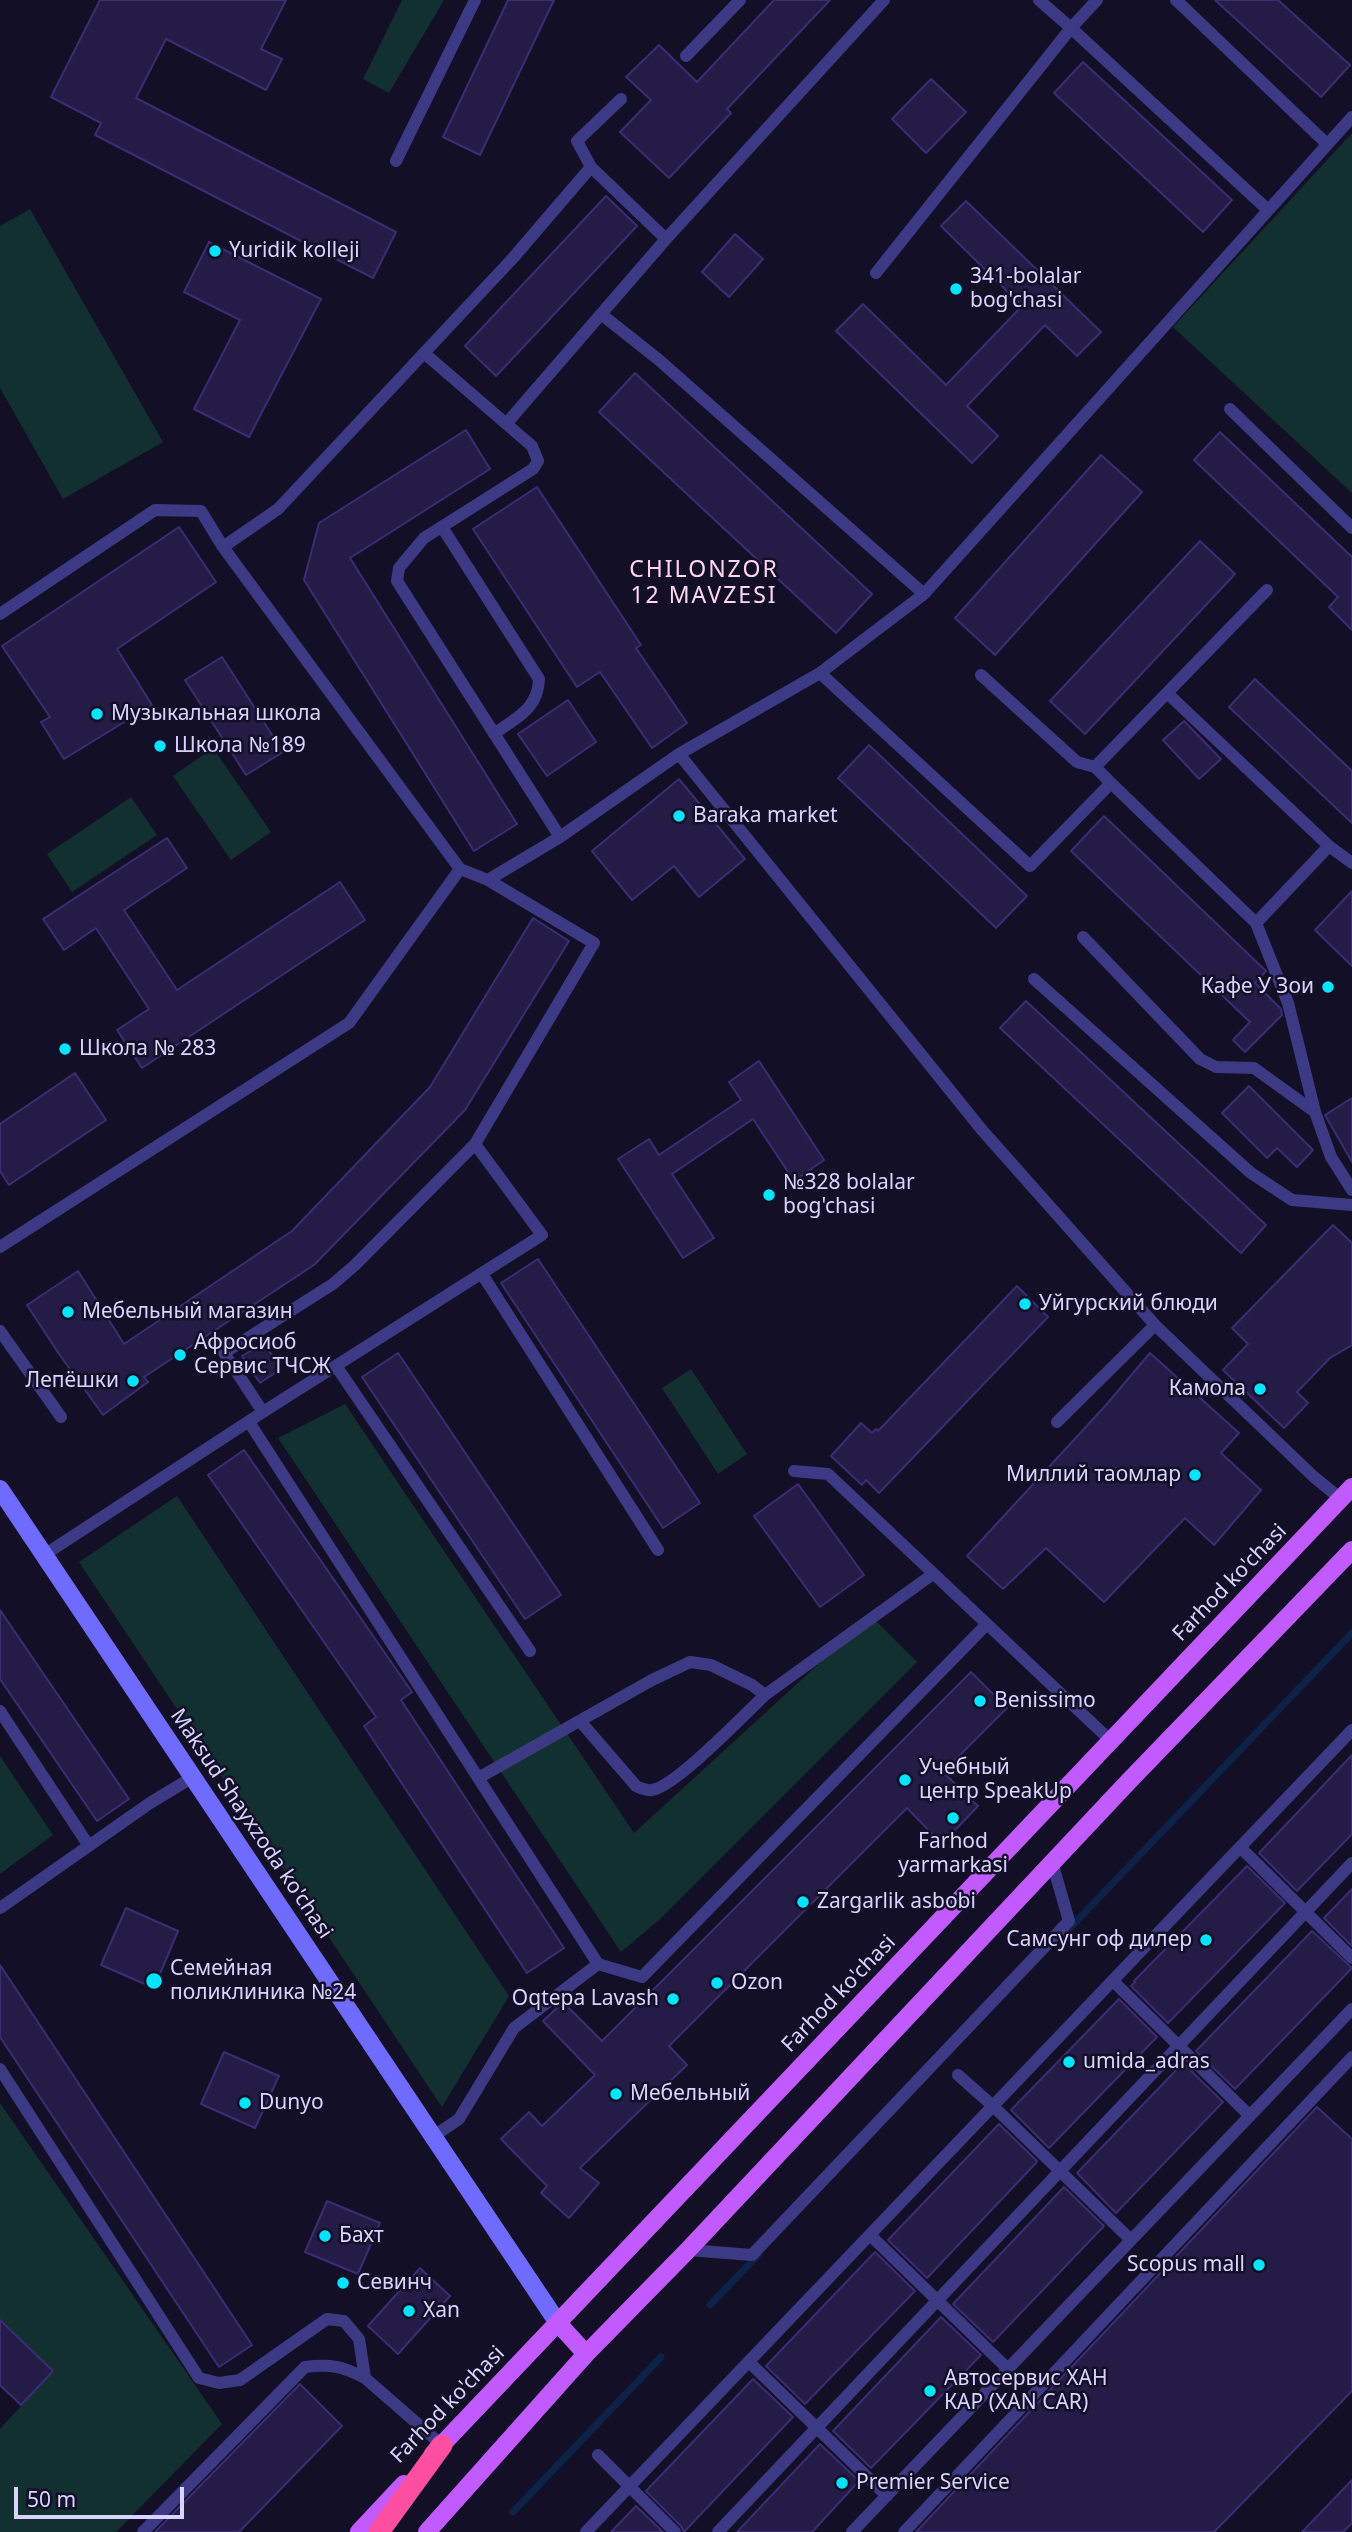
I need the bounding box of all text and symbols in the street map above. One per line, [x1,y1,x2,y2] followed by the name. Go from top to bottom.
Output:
[229,238,360,264] place label: Yuridik kolleji
[207,243,223,259] marker: Yuridik kolleji
[970,264,1081,314] place label: 341-bolalar bog'chasi
[948,281,964,297] marker: 341-bolalar bog'chasi
[630,556,778,610] district label: CHILONZOR 12 MAVZESI
[111,701,321,727] place label: Музыкальная школа
[89,706,105,722] marker: Музыкальная школа
[174,733,306,759] place label: Школа №189
[152,738,168,754] marker: Школа №189
[693,803,838,829] place label: Baraka market
[671,808,687,824] marker: Baraka market
[1201,974,1314,1000] place label: Кафе У Зои
[1320,979,1336,995] marker: Кафе У Зои
[79,1036,216,1062] place label: Школа № 283
[57,1041,73,1057] marker: Школа № 283
[783,1170,915,1220] place label: №328 bolalar bog'chasi
[761,1187,777,1203] marker: №328 bolalar bog'chasi
[1039,1291,1218,1317] place label: Уйгурский блюди
[1017,1296,1033,1312] marker: Уйгурский блюди
[82,1299,293,1325] place label: Мебельный магазин
[60,1304,76,1320] marker: Мебельный магазин
[194,1330,331,1380] place label: Афросиоб Сервис ТЧСЖ
[172,1347,188,1363] marker: Афросиоб Сервис ТЧСЖ
[26,1368,119,1394] place label: Лепёшки
[125,1373,141,1389] marker: Лепёшки
[1169,1376,1246,1402] place label: Камола
[1252,1381,1268,1397] marker: Камола
[1006,1462,1181,1488] place label: Миллий таомлар
[1187,1467,1203,1483] marker: Миллий таомлар
[1168,1519,1292,1647] street label: Farhod ko'chasi
[994,1688,1096,1714] place label: Benissimo
[972,1693,988,1709] marker: Benissimo
[165,1704,337,1944] street label: Maksud Shayxzoda ko'chasi
[919,1755,1072,1805] place label: Учебный центр SpeakUp
[897,1772,913,1788] marker: Учебный центр SpeakUp
[945,1810,961,1826] marker: Farhod yarmarkasi
[898,1829,1008,1879] place label: Farhod yarmarkasi
[817,1889,976,1915] place label: Zargarlik asbobi
[795,1894,811,1910] marker: Zargarlik asbobi
[1006,1927,1192,1953] place label: Самсунг оф дилер
[777,1930,901,2058] street label: Farhod ko'chasi
[1198,1932,1214,1948] marker: Самсунг оф дилер
[170,1956,356,2006] place label: Семейная поликлиника №24
[731,1970,783,1996] place label: Ozon
[144,1971,164,1991] marker: Семейная поликлиника №24
[709,1975,725,1991] marker: Ozon
[512,1986,659,2012] place label: Oqtepa Lavash
[665,1991,681,2007] marker: Oqtepa Lavash
[1083,2049,1210,2075] place label: umida_adras
[1061,2054,1077,2070] marker: umida_adras
[630,2081,750,2107] place label: Мебельный
[608,2086,624,2102] marker: Мебельный
[259,2090,324,2116] place label: Dunyo
[237,2095,253,2111] marker: Dunyo
[339,2223,384,2249] place label: Бахт
[317,2228,333,2244] marker: Бахт
[1127,2252,1245,2278] place label: Scopus mall
[1251,2257,1267,2273] marker: Scopus mall
[357,2270,432,2296] place label: Севинч
[335,2275,351,2291] marker: Севинч
[423,2298,460,2324] place label: Xan
[401,2303,417,2319] marker: Xan
[386,2341,510,2469] street label: Farhod ko'chasi
[944,2366,1108,2416] place label: Автосервис ХАН КАР (XAN CAR)
[922,2383,938,2399] marker: Автосервис ХАН КАР (XAN CAR)
[856,2470,1010,2496] place label: Premier Service
[18,2472,187,2516] scale bar
[834,2475,850,2491] marker: Premier Service
[27,2485,76,2513] text: 50 m

